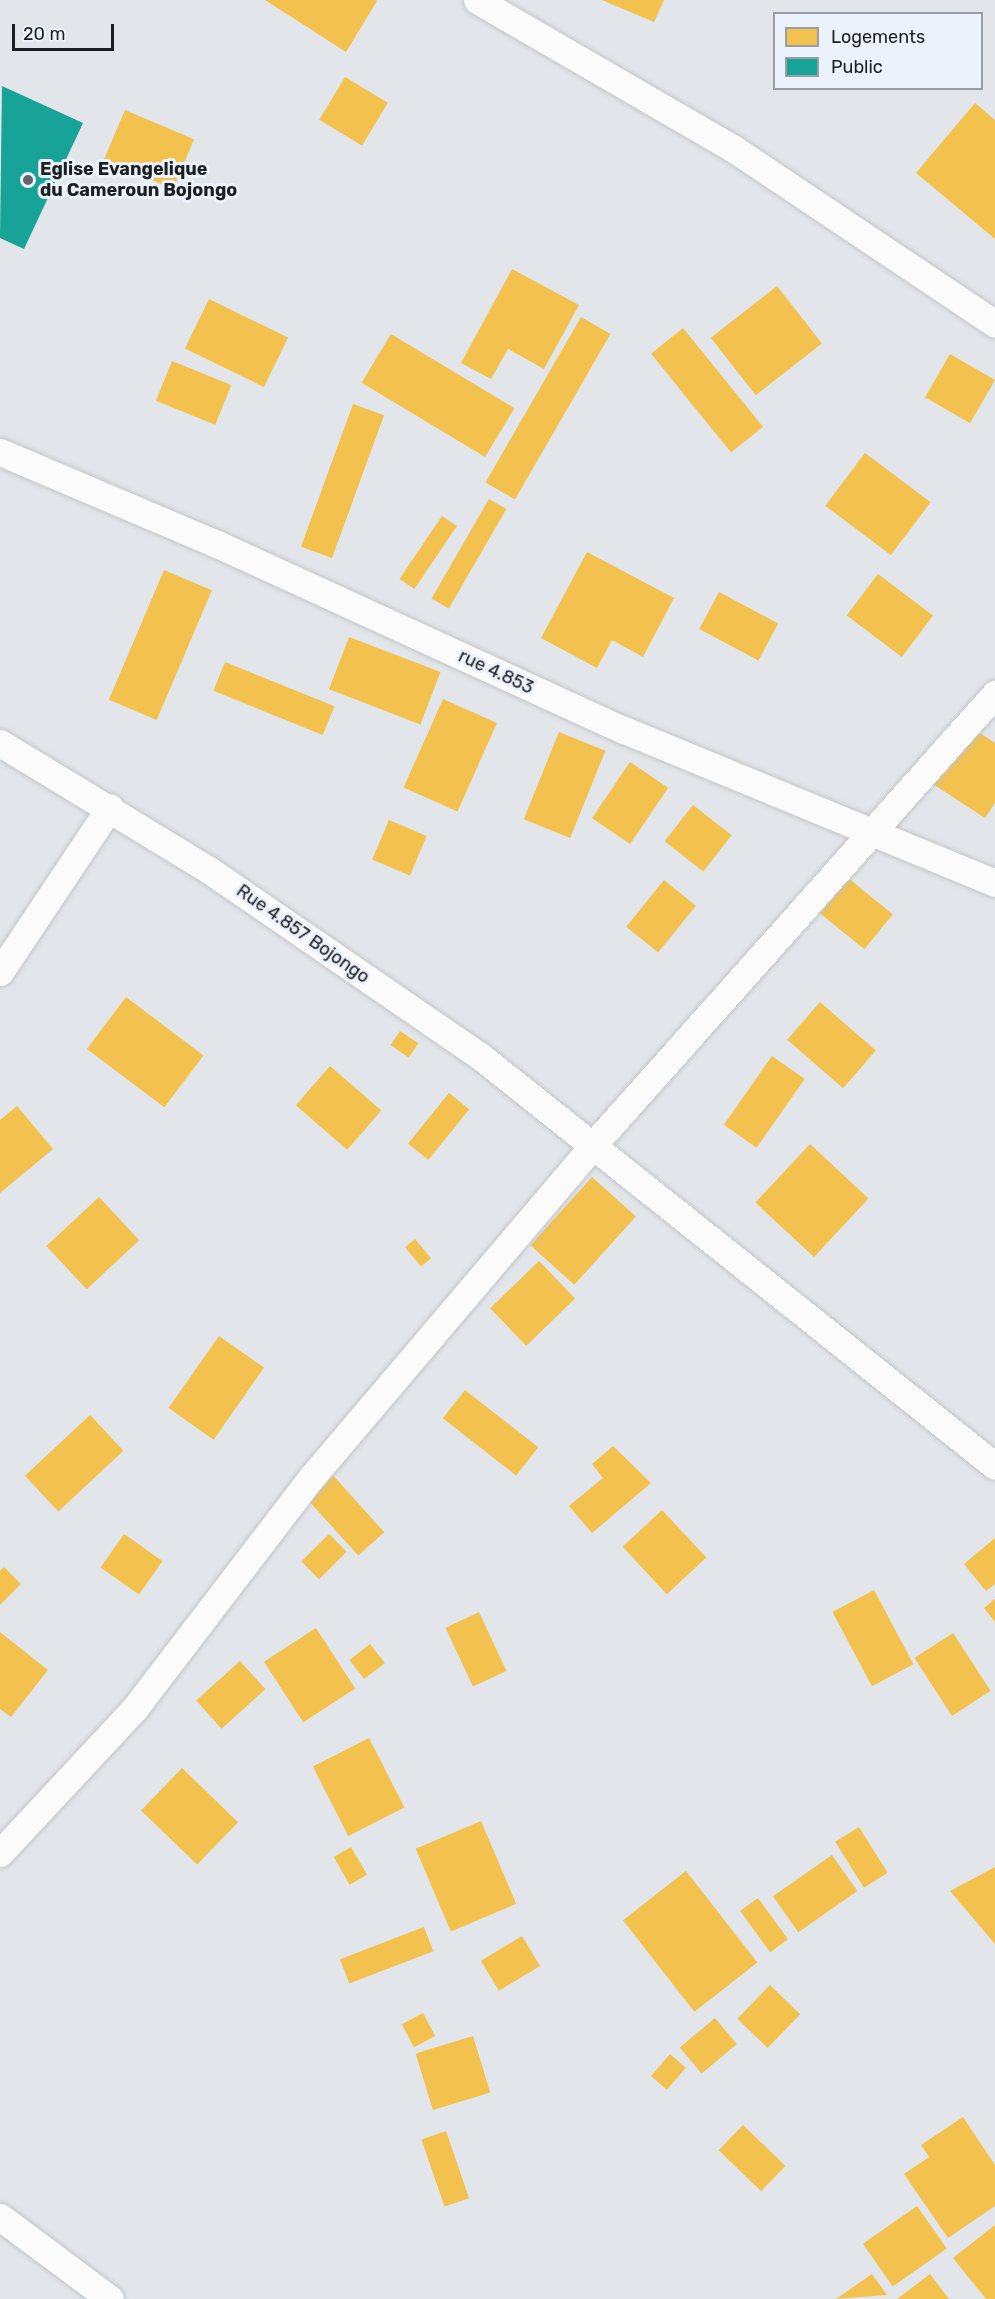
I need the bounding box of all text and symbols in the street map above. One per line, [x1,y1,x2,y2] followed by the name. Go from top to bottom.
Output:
[15,12,117,50] scale bar
[773,12,983,90] legend
[23,23,65,45] text: 20 m
[831,26,925,48] text: Logements
[831,56,883,78] text: Public
[40,159,237,201] place label: Eglise Evangelique du Cameroun Bojongo
[21,173,35,187] marker: Eglise Evangelique du Cameroun Bojongo
[455,645,537,699] street label: rue 4.853
[232,880,374,988] street label: Rue 4.857 Bojongo

